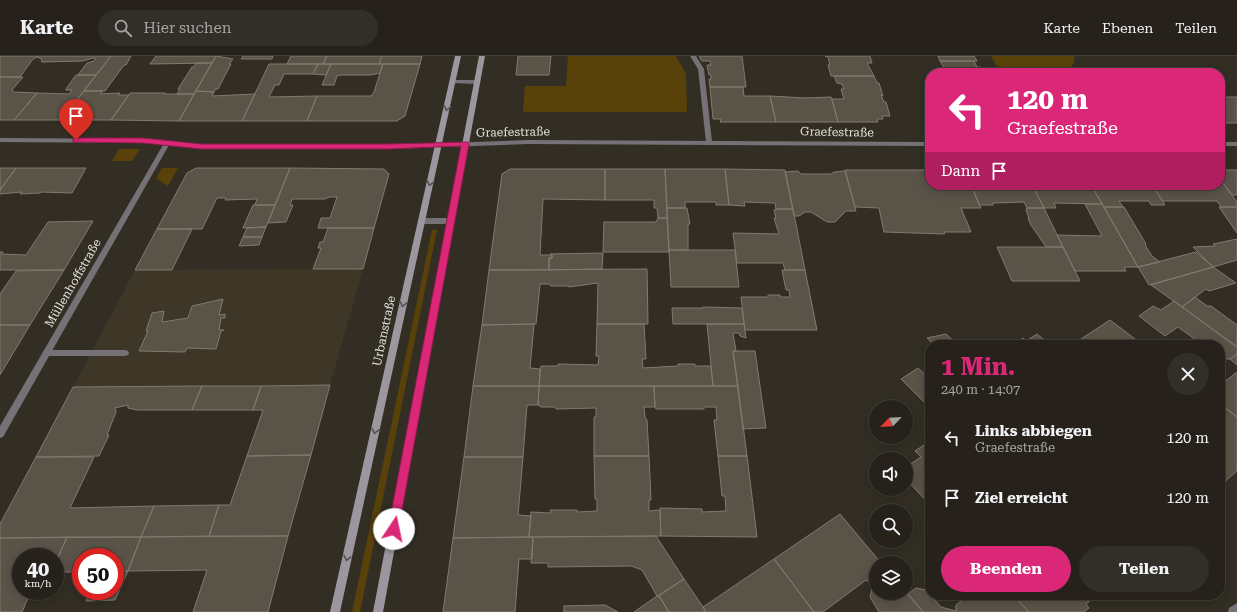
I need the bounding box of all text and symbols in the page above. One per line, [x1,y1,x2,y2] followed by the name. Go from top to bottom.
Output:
[98,10,378,46] search box
[20,16,74,39] text: Karte
[112,17,134,39] icon: search
[144,19,231,37] text: Hier suchen
[1044,20,1080,36] text: Karte
[1102,20,1153,36] text: Ebenen
[1175,20,1217,36] text: Teilen
[1007,83,1088,116] text: 120 m
[941,84,993,136] icon: left
[59,99,93,140] pin
[65,105,87,127] icon: arrive
[443,105,451,111] one-way arrow
[1007,117,1118,138] text: Graefestraße
[476,124,550,140] street label: Graefestraße
[800,124,874,140] street label: Graefestraße
[988,160,1010,182] icon: arrive
[941,162,980,180] text: Dann
[426,179,435,186] one-way arrow
[42,236,104,330] street label: Müllenhoffstraße
[370,294,398,368] street label: Urbanstraße
[400,301,408,307] one-way arrow
[941,353,1015,381] text: 1 Min.
[1167,353,1209,395] button: close
[941,382,1020,397] text: 240 m · 14:07
[869,400,913,444] north arrow
[869,400,913,600] map controls
[975,422,1092,440] text: Links abbiegen
[941,427,963,449] icon: left
[372,428,380,434] one-way arrow
[1166,429,1209,447] text: 120 m
[975,440,1055,455] text: Graefestraße
[869,452,913,496] button: sound
[941,487,963,509] icon: arrive
[975,489,1068,507] text: Ziel erreicht
[1166,489,1209,507] text: 120 m
[869,504,913,548] button: search
[373,508,415,550] position arrow
[941,546,1071,592] button: Beenden
[1079,546,1209,592] button: Teilen
[72,548,124,600] speed limit sign: 50
[343,555,351,561] one-way arrow
[869,556,913,600] button: layers
[27,557,49,581] text: 40
[25,578,51,589] text: km/h

